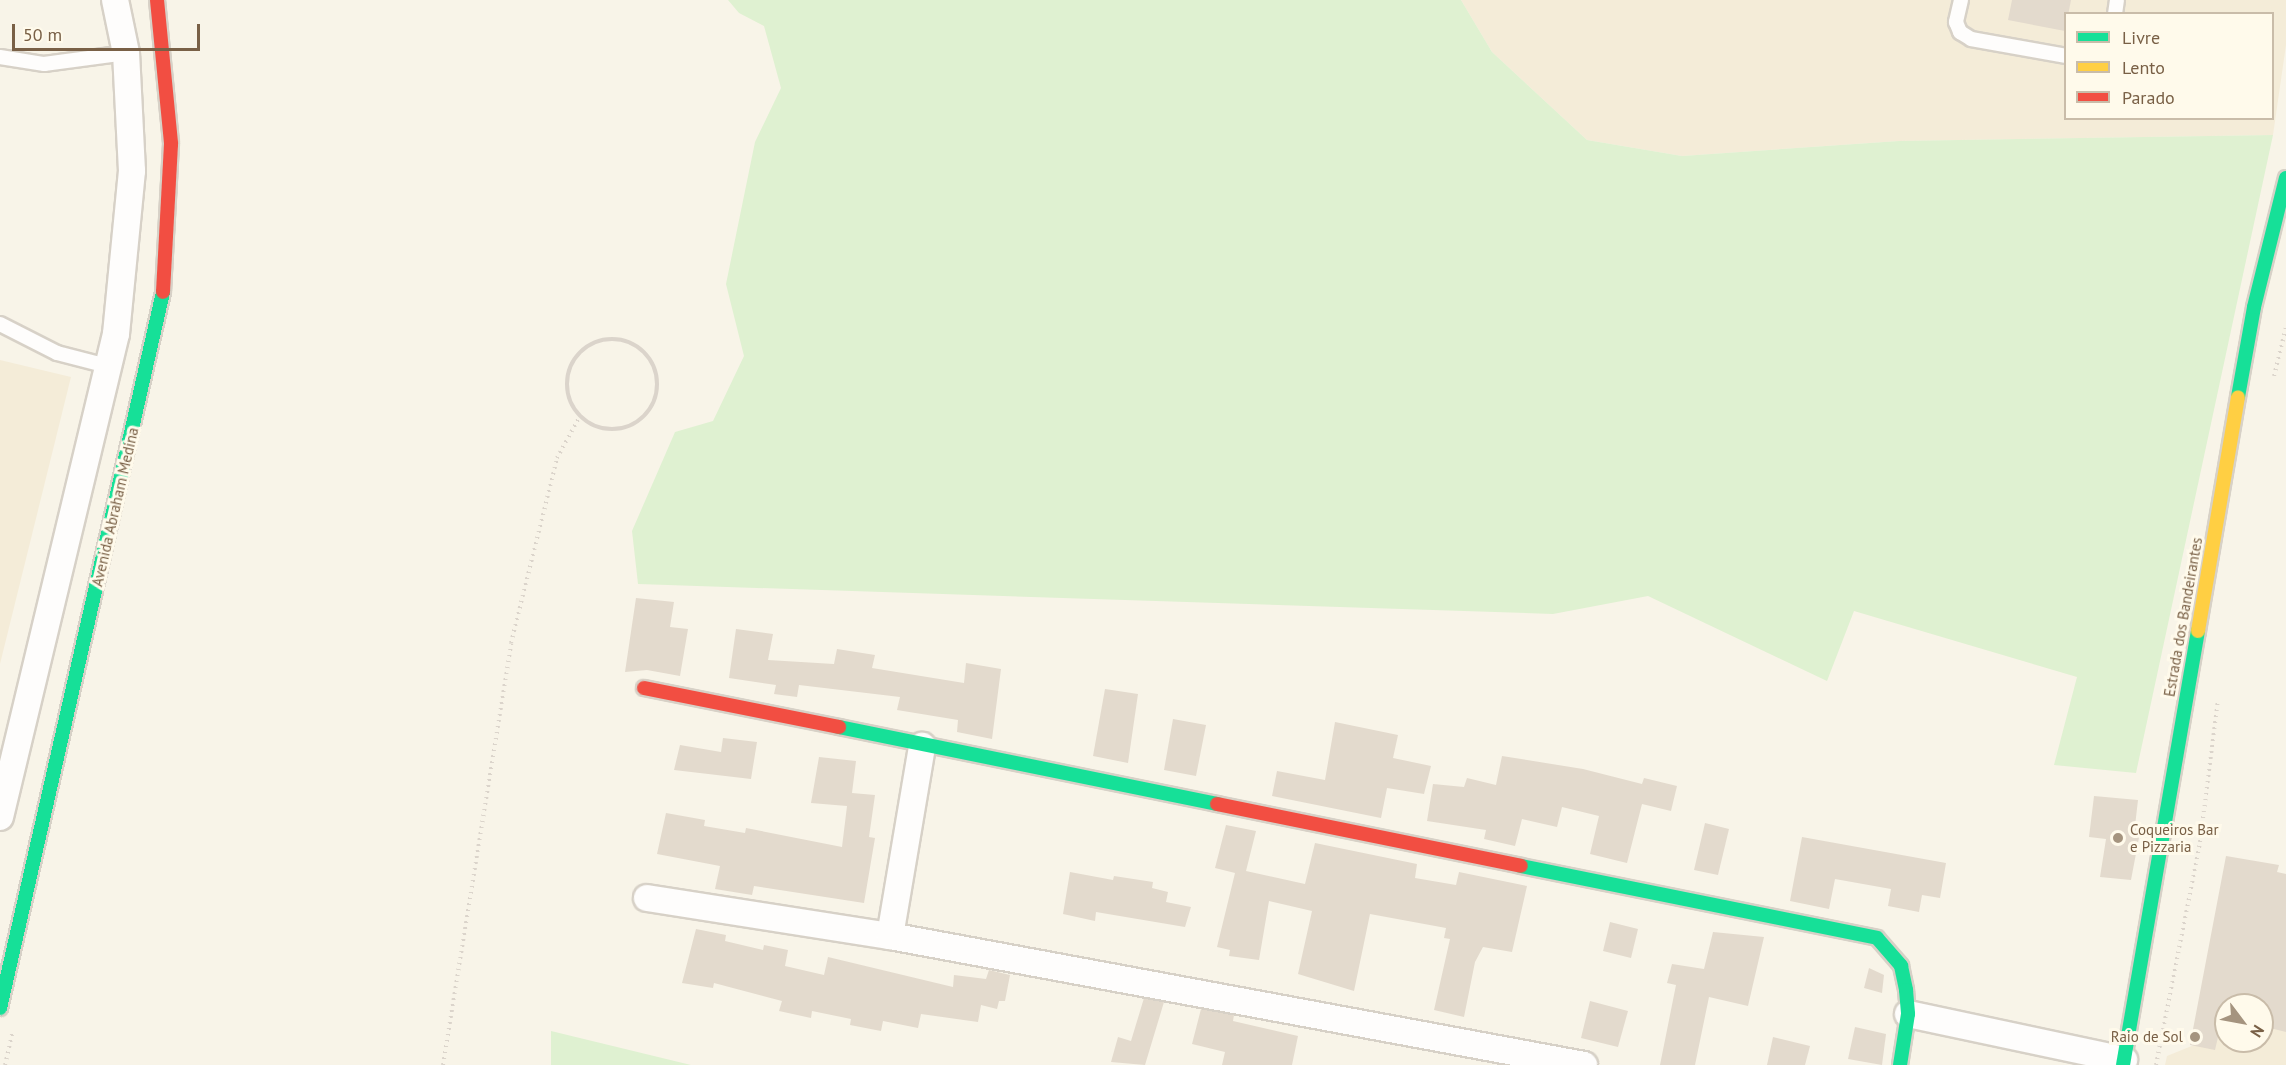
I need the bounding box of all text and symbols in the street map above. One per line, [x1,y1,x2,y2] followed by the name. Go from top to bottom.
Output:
[15,12,202,50] scale bar
[2064,12,2274,120] legend
[23,23,62,46] text: 50 m
[2122,26,2160,49] text: Livre
[2122,56,2165,79] text: Lento
[2122,86,2175,109] text: Parado
[88,425,142,589] street label: Avenida Abraham Medina
[2160,536,2206,698] street label: Estrada dos Bandeirantes
[2130,820,2219,855] place label: Coqueiros Bar e Pizzaria
[2111,831,2125,845] marker: Coqueiros Bar e Pizzaria
[2214,993,2274,1053] north arrow
[2246,1022,2269,1041] text: N
[2111,1028,2183,1046] place label: Raio de Sol
[2188,1030,2202,1044] marker: Raio de Sol

